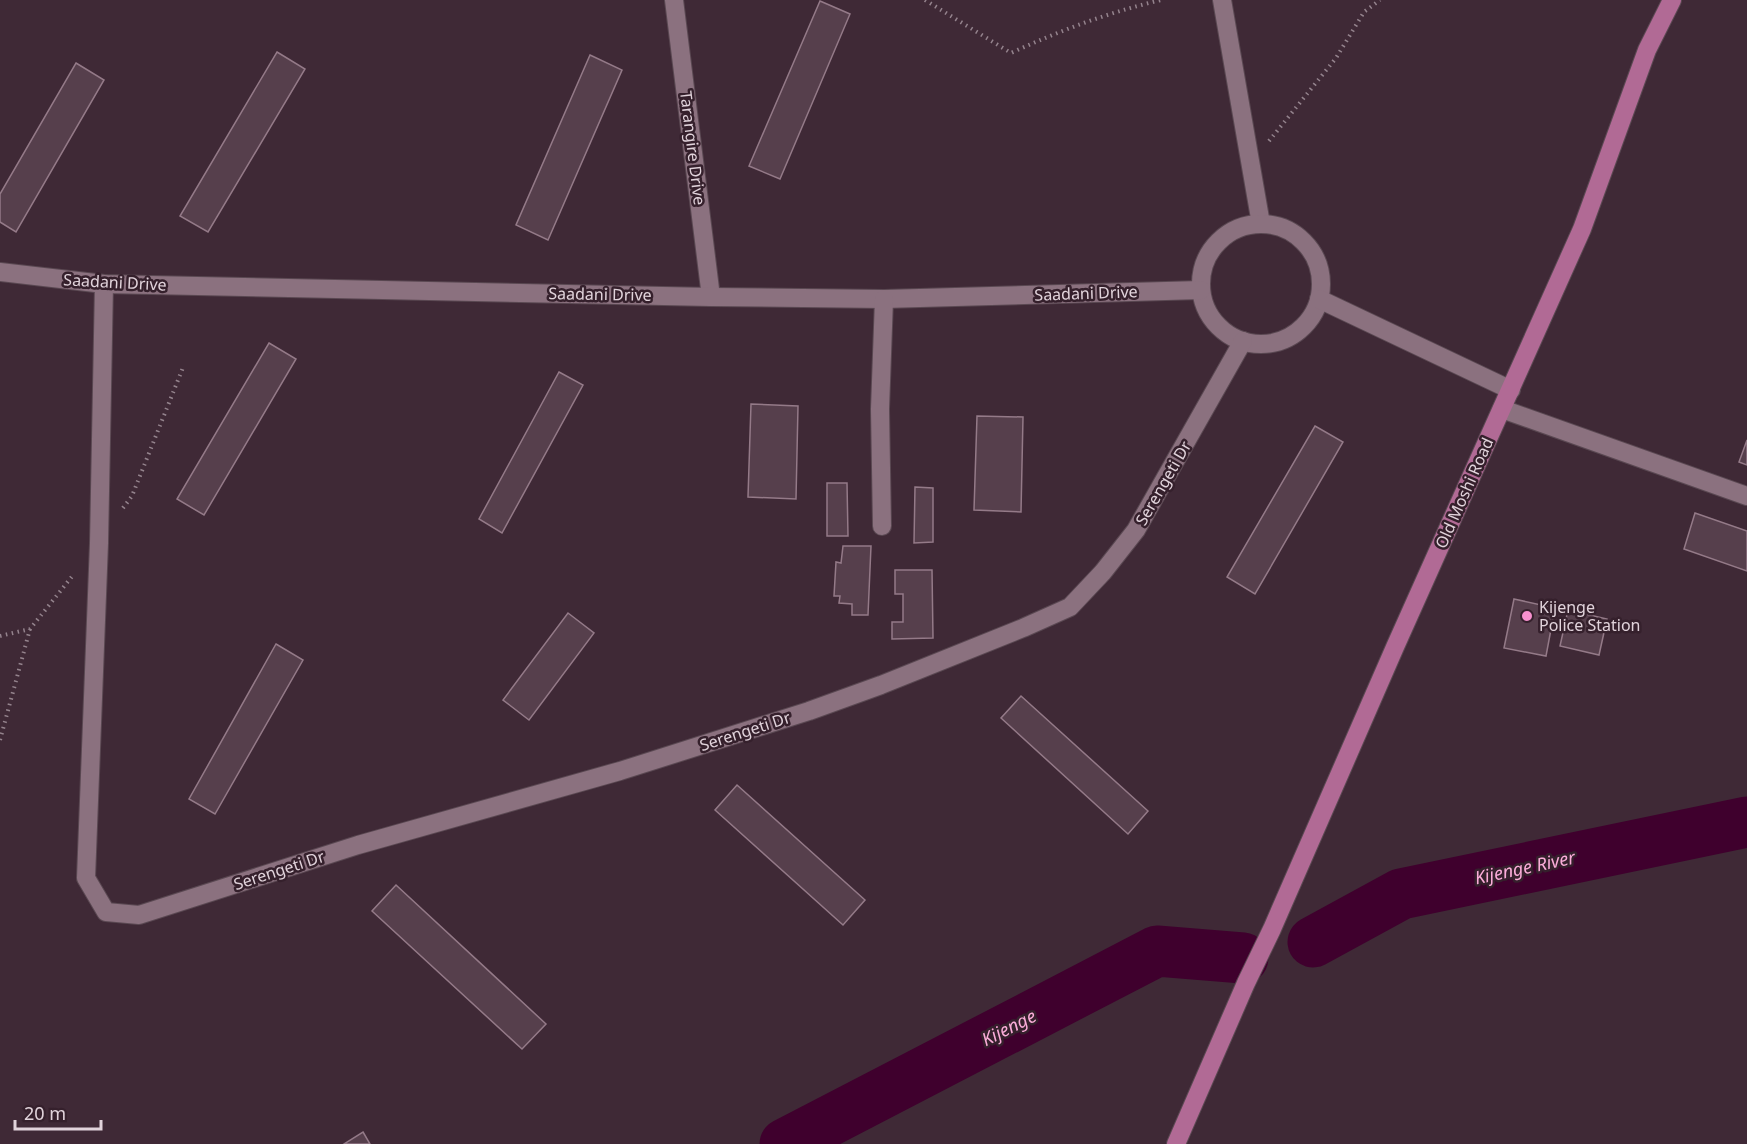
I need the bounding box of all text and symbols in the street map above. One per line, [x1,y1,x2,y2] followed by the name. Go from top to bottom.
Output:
[675,90,711,206] street label: Tarangire Drive
[63,268,167,296] street label: Saadani Drive
[1034,280,1138,306] street label: Saadani Drive
[548,282,652,306] street label: Saadani Drive
[1430,434,1498,552] street label: Old Moshi Road
[1130,436,1196,529] street label: Serengeti Dr
[1539,596,1641,636] place label: Kijenge Police Station
[1520,609,1534,623] marker: Kijenge Police Station
[697,706,794,756] street label: Serengeti Dr
[1472,844,1578,889] water label: Kijenge River
[231,845,328,895] street label: Serengeti Dr
[977,1003,1040,1051] water label: Kijenge
[15,1093,100,1131] scale bar
[24,1101,66,1125] text: 20 m

